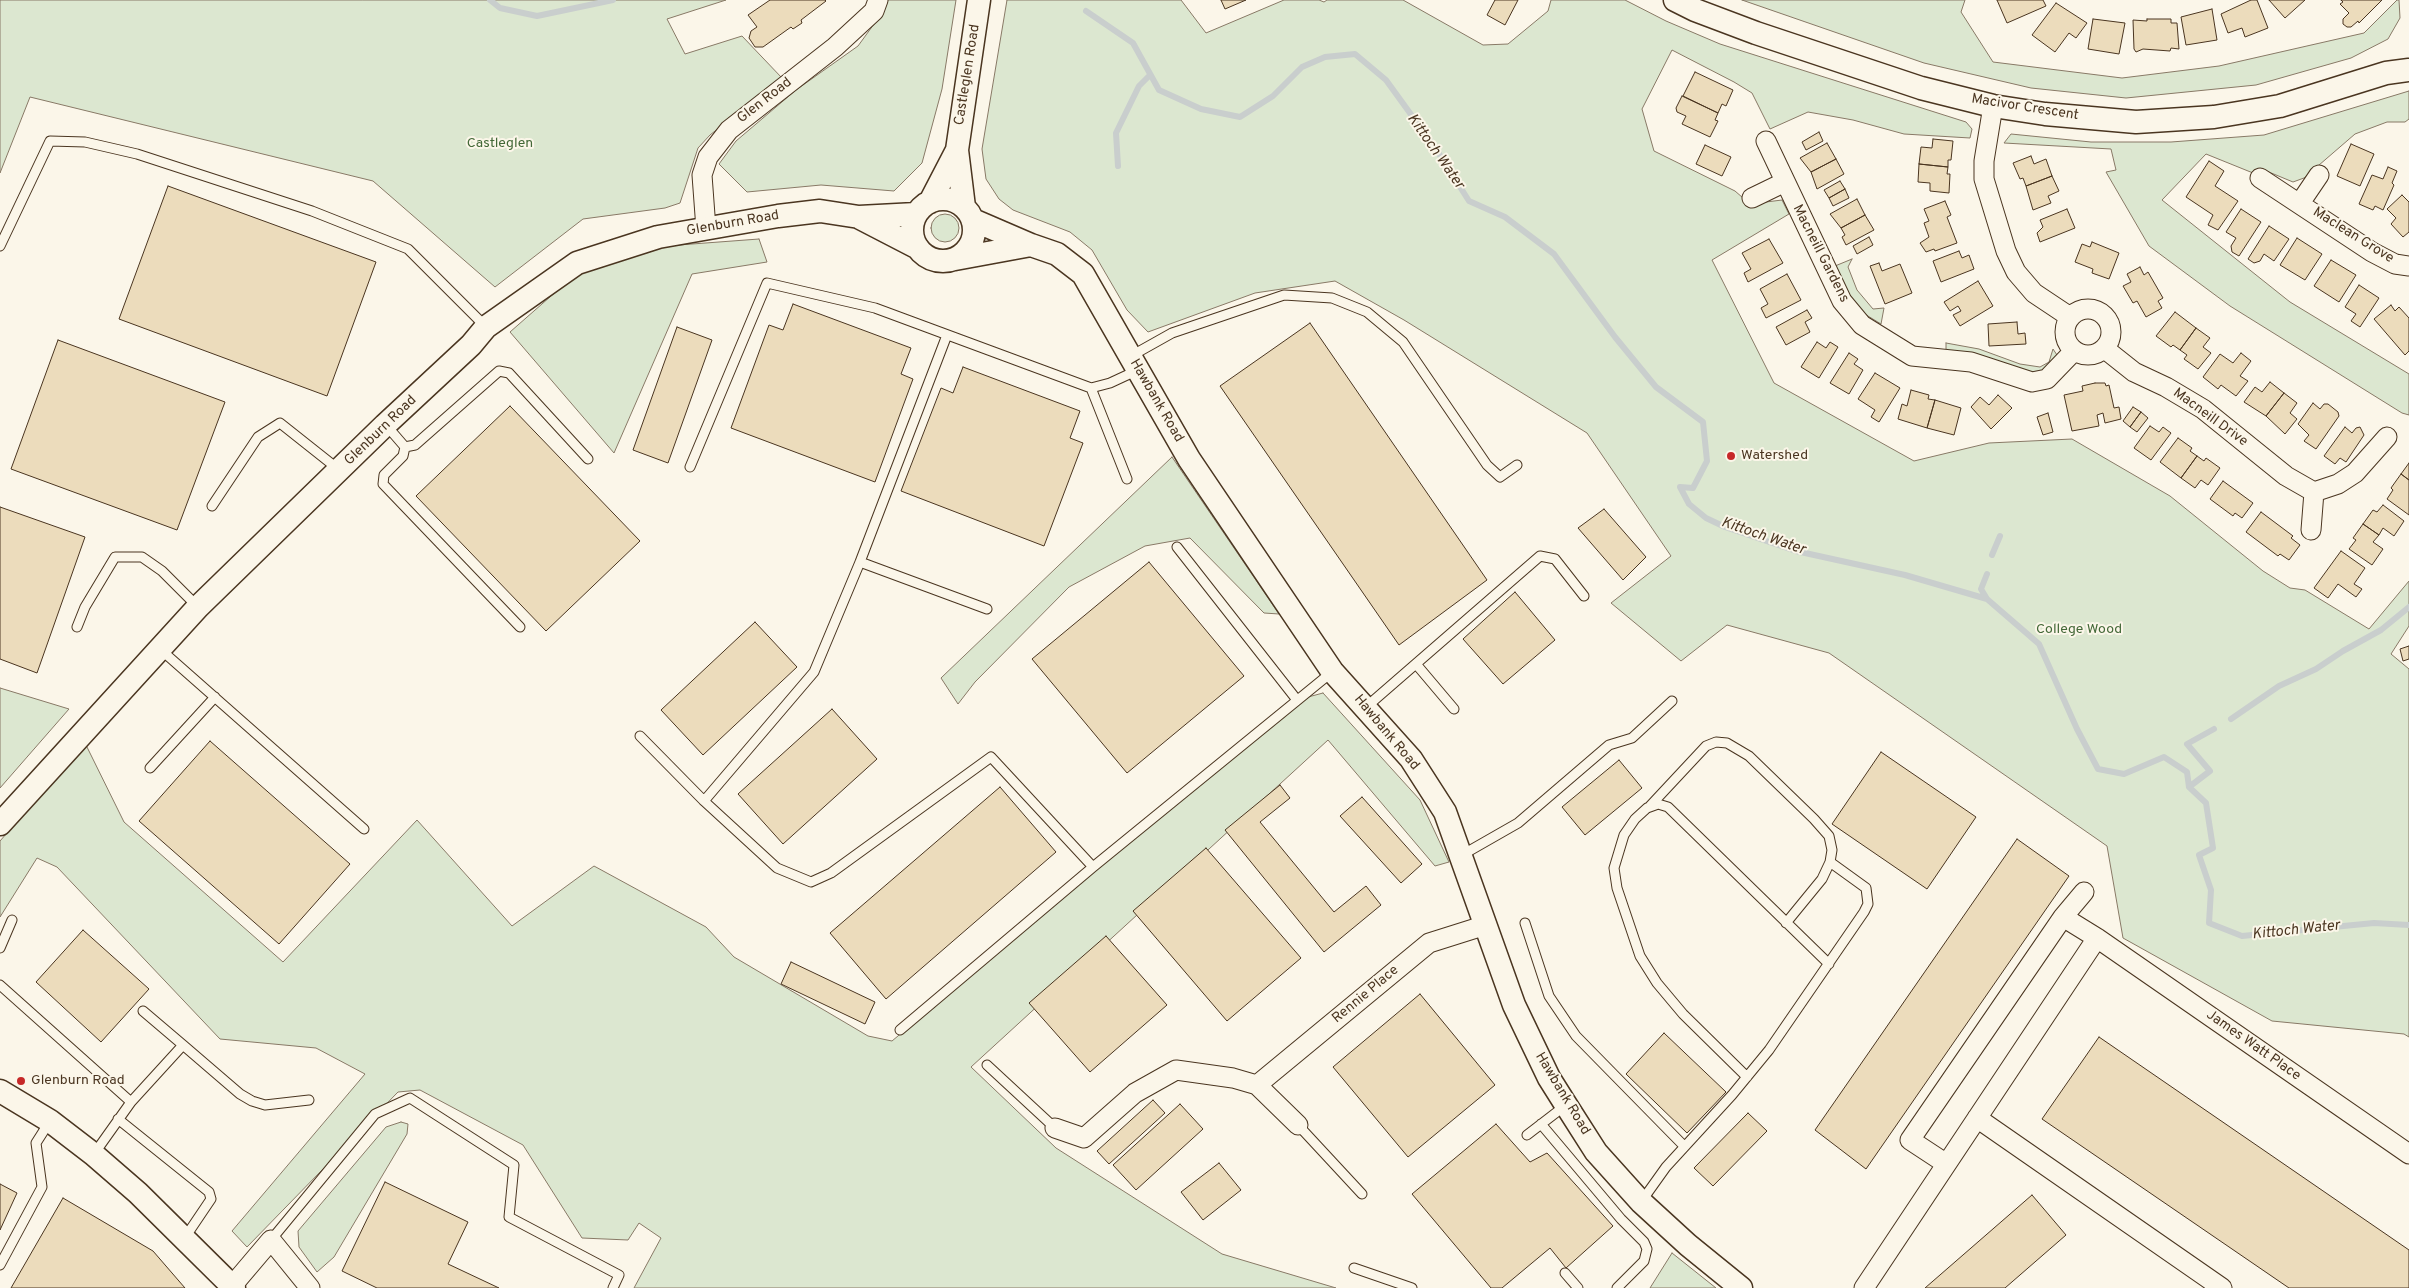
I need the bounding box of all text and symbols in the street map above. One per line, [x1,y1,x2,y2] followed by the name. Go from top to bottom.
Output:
[952,23,984,127] street label: Castleglen Road
[734,75,796,127] street label: Glen Road
[1970,91,2080,125] street label: Macivor Crescent
[1402,111,1468,193] water label: Kittoch Water
[467,136,533,152] park label: Castleglen
[1788,202,1852,306] street label: Macneill Gardens
[2309,204,2397,268] street label: Maclean Grove
[685,208,781,240] street label: Glenburn Road
[1125,356,1187,446] street label: Hawbank Road
[2169,385,2251,451] street label: Macneill Drive
[341,392,421,470] street label: Glenburn Road
[1741,448,1808,464] place label: Watershed
[1725,450,1737,462] marker: Watershed
[1718,514,1808,560] water label: Kittoch Water
[2036,622,2122,638] park label: College Wood
[1350,692,1422,774] street label: Hawbank Road
[2251,917,2341,945] water label: Kittoch Water
[1329,962,1403,1028] street label: Rennie Place
[2203,1007,2303,1085] street label: James Watt Place
[1531,1050,1593,1138] street label: Hawbank Road
[31,1073,125,1089] place label: Glenburn Road
[15,1075,27,1087] marker: Glenburn Road

